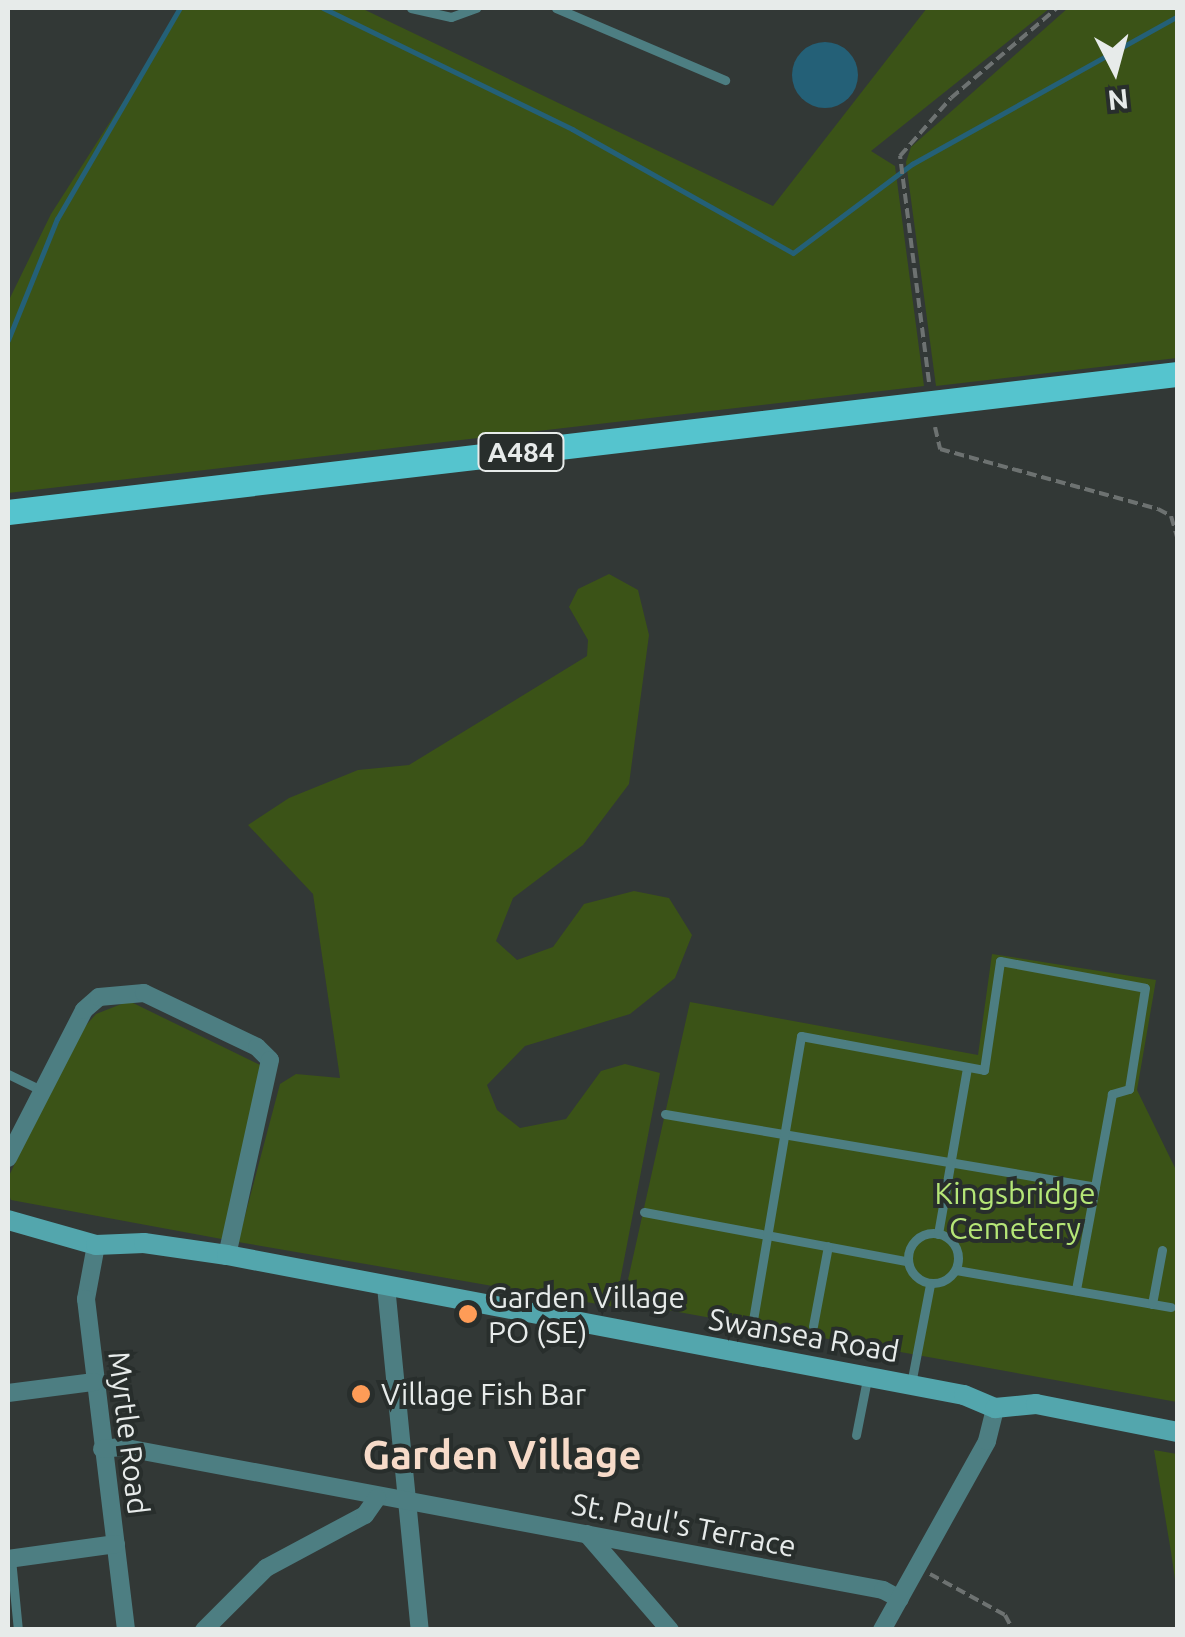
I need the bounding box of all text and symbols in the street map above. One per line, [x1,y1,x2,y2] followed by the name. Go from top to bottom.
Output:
[1065,20,1165,120] north arrow
[1106,84,1130,117] text: N
[476,429,566,475] road number: A484
[934,1175,1096,1246] park label: Kingsbridge Cemetery
[488,1279,685,1350] place label: Garden Village PO (SE)
[706,1301,902,1369] street label: Swansea Road
[457,1303,479,1325] marker: Garden Village PO (SE)
[101,1349,157,1517] street label: Myrtle Road
[381,1376,586,1412] place label: Village Fish Bar
[350,1383,372,1405] marker: Village Fish Bar
[363,1431,641,1479] district label: Garden Village
[569,1486,799,1564] street label: St. Paul's Terrace

